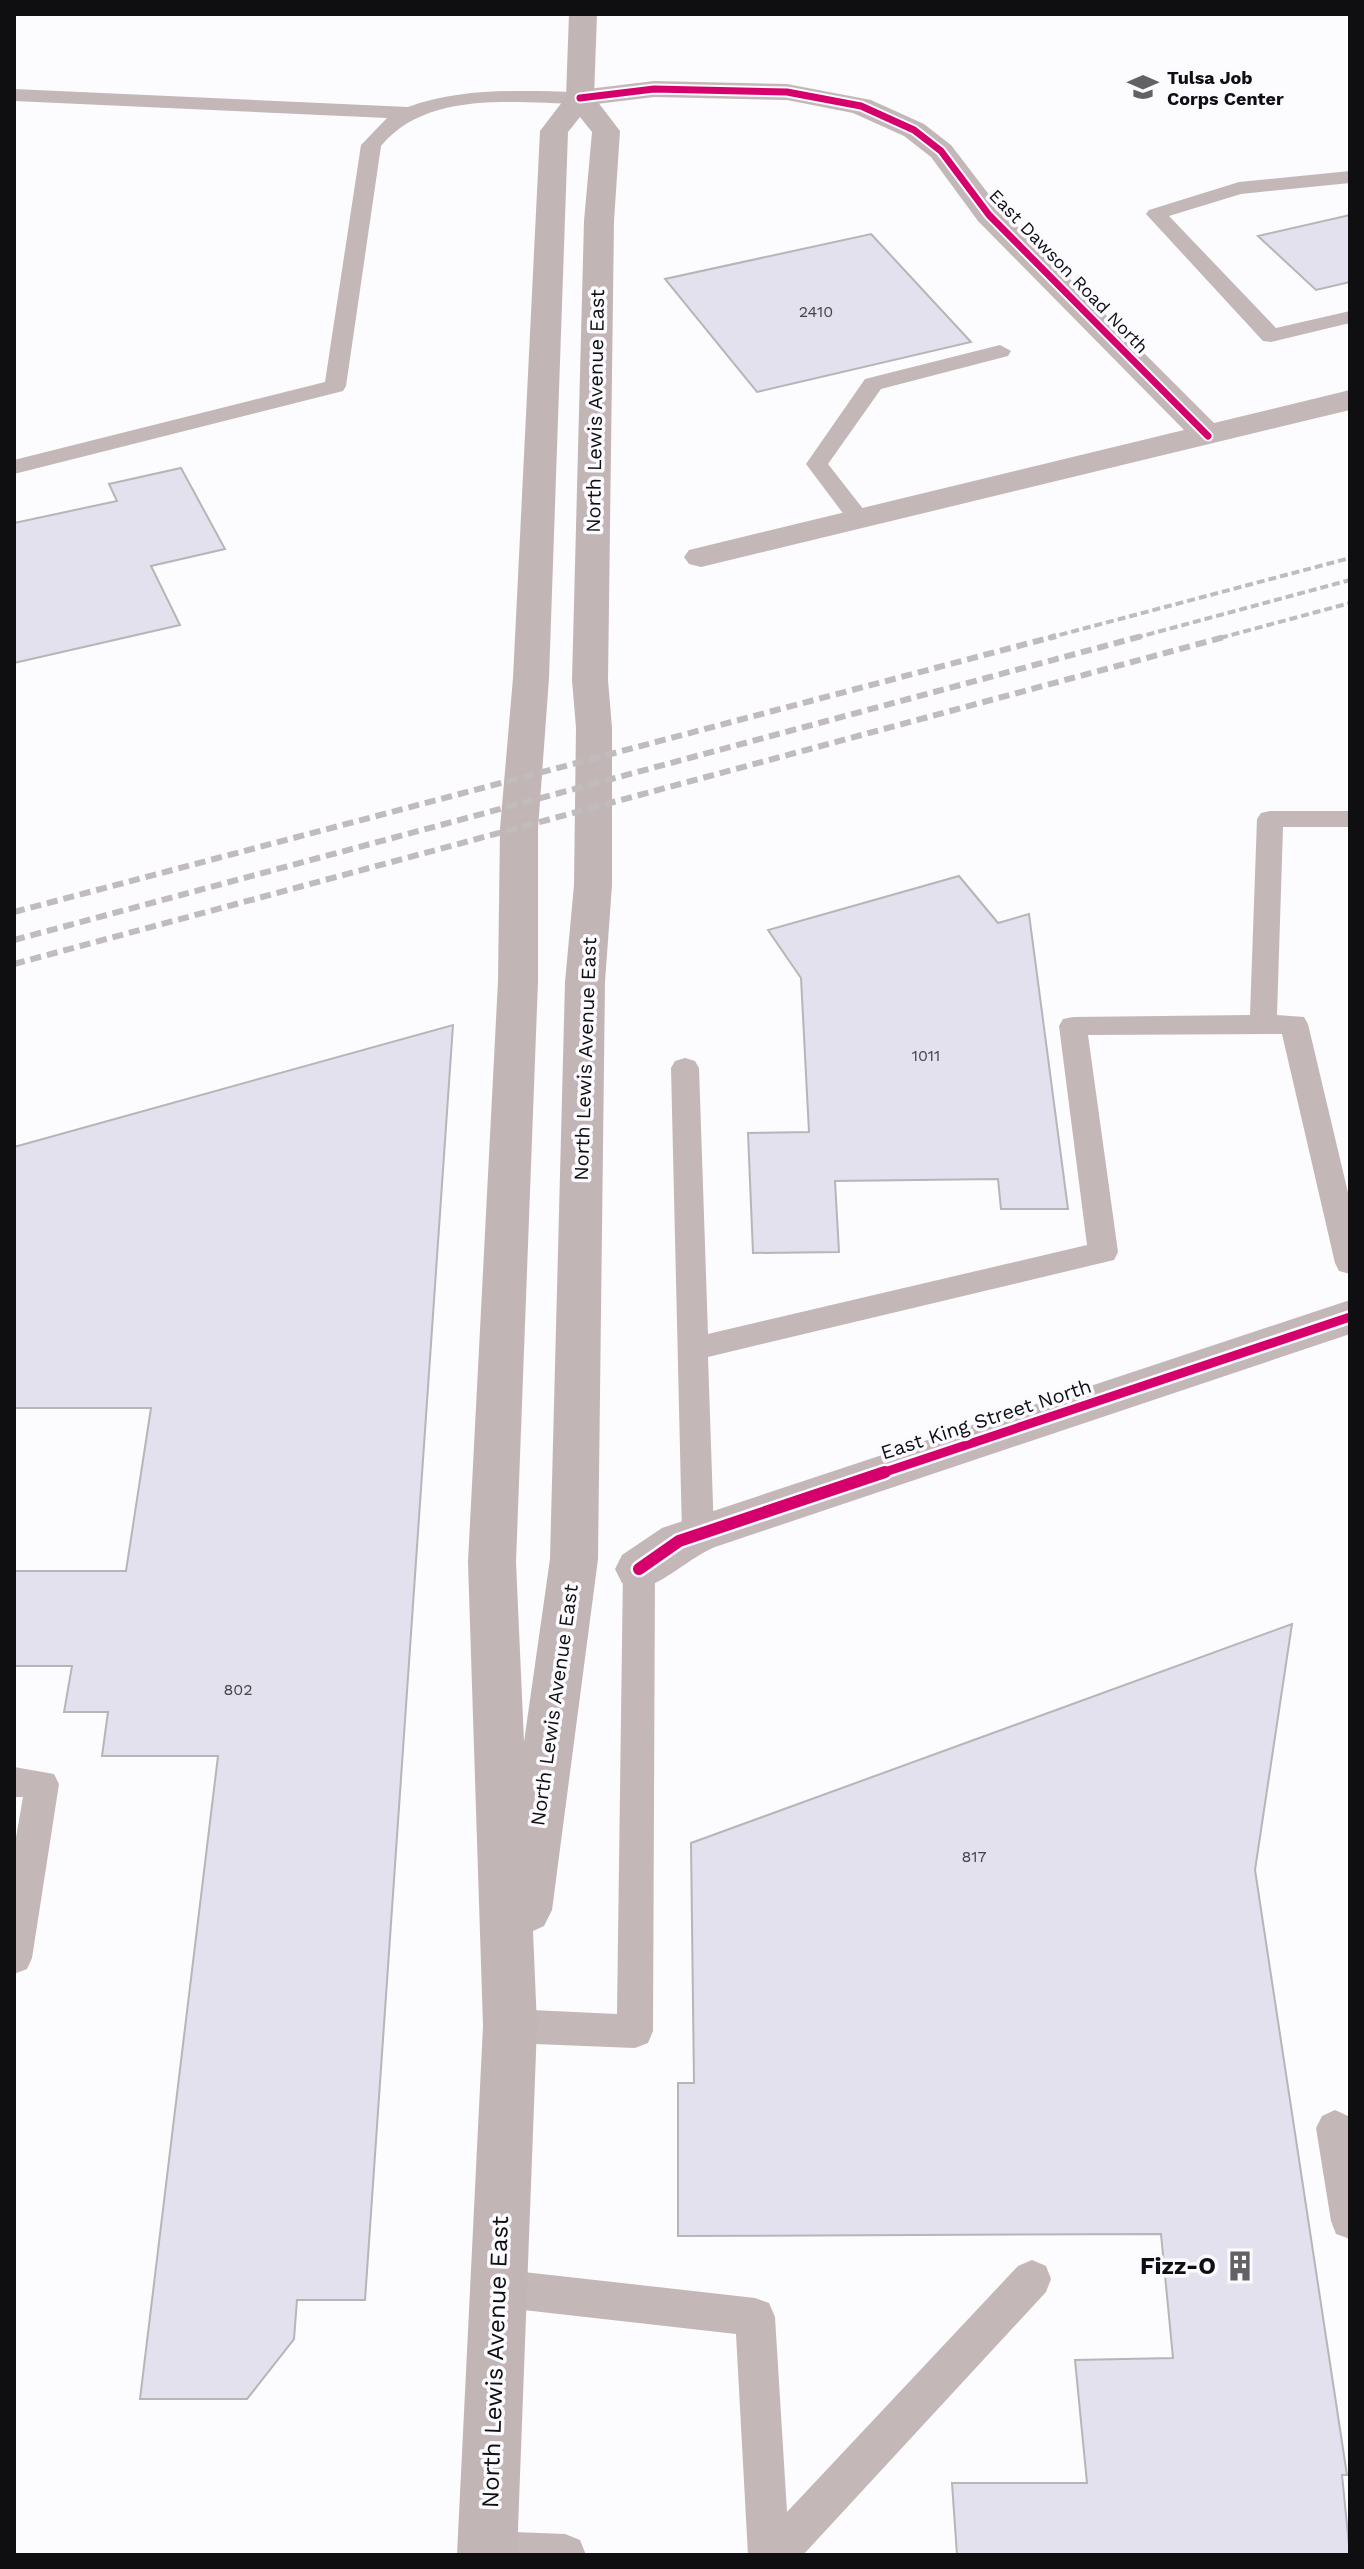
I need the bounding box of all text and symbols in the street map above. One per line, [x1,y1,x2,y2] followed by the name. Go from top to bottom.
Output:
[1167,67,1284,109] place label: Tulsa Job Corps Center
[1126,70,1160,104] school or university icon: Tulsa Job Corps Center
[985,185,1153,357] street label: East Dawson Road North
[581,288,609,533] street label: North Lewis Avenue East
[799,302,833,321] house number: 2410
[569,936,601,1181] street label: North Lewis Avenue East
[912,1046,940,1065] house number: 1011
[878,1374,1094,1464] street label: East King Street North
[525,1582,583,1827] street label: North Lewis Avenue East
[223,1680,253,1699] house number: 802
[961,1847,987,1866] house number: 817
[476,2215,514,2509] street label: North Lewis Avenue East
[1223,2249,1257,2283] building icon: Fizz-O
[1140,2252,1216,2280] place label: Fizz-O

